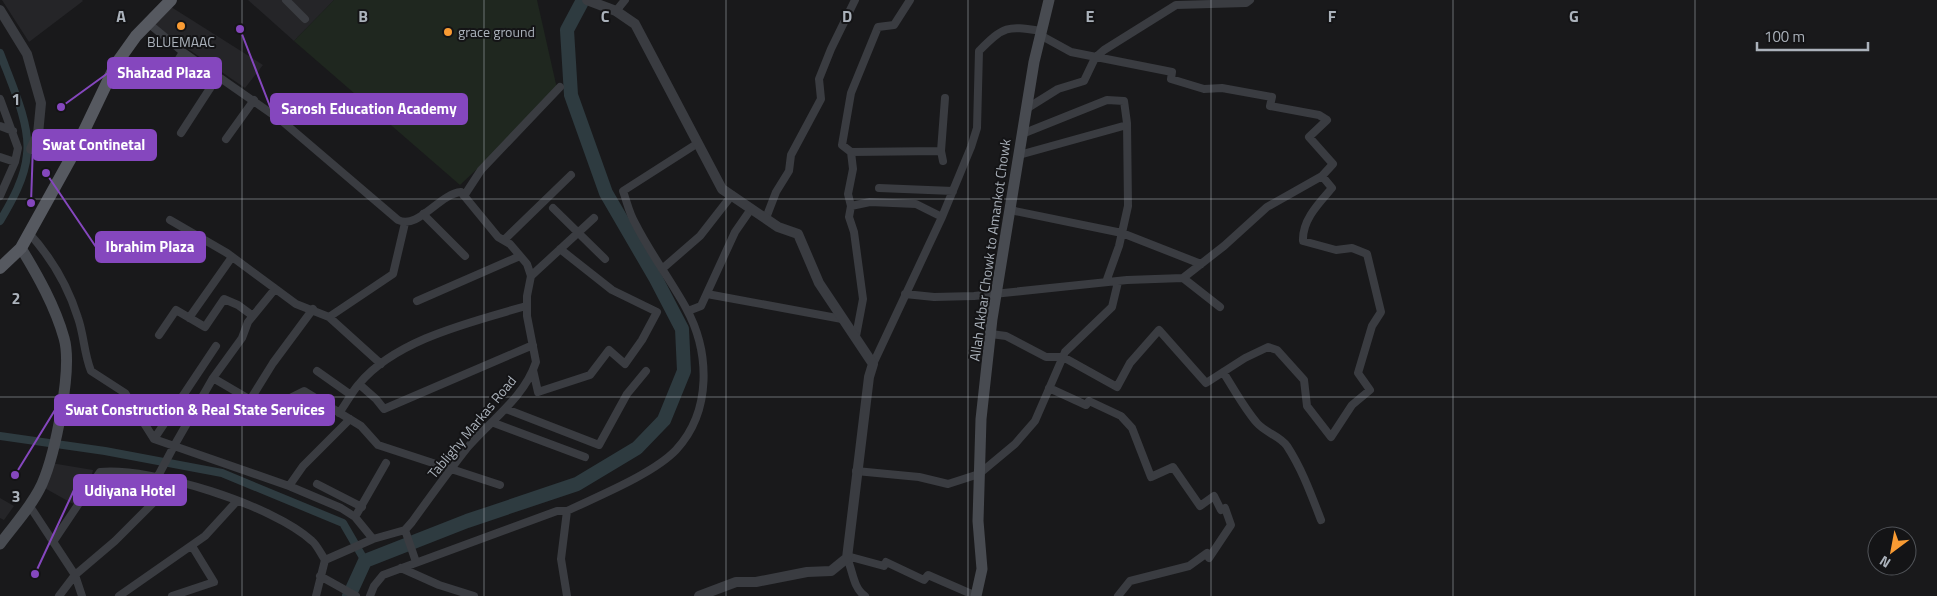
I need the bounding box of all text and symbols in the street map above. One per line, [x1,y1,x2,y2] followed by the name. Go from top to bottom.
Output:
[116,4,126,28] text: A
[358,4,368,28] text: B
[601,4,610,28] text: C
[842,4,852,28] text: D
[1086,4,1095,28] text: E
[1328,4,1337,28] text: F
[1569,4,1579,28] text: G
[175,20,187,32] marker: BLUEMAAC
[1757,20,1868,52] scale bar
[458,21,535,42] place label: grace ground
[1764,25,1805,48] text: 100 m
[442,26,454,38] marker: grace ground
[147,31,215,52] place label: BLUEMAAC
[108,58,221,88] callout: Shahzad Plaza
[117,61,211,84] text: Shahzad Plaza
[12,87,20,111] text: 1
[271,94,467,124] callout: Sarosh Education Academy
[281,97,457,120] text: Sarosh Education Academy
[33,130,156,160] callout: Swat Continetal
[43,133,145,156] text: Swat Continetal
[963,137,1016,362] street label: Allah Akbar Chowk to Amankot Chowk
[96,232,205,262] callout: Ibrahim Plaza
[106,235,195,258] text: Ibrahim Plaza
[12,286,20,310] text: 2
[422,371,521,483] street label: Tablighy Markas Road
[55,395,334,425] callout: Swat Construction & Real State Services
[65,398,325,421] text: Swat Construction & Real State Services
[74,475,186,505] callout: Udiyana Hotel
[84,479,176,502] text: Udiyana Hotel
[12,484,20,508] text: 3
[1867,526,1917,576] north arrow
[1875,551,1895,574] text: N

